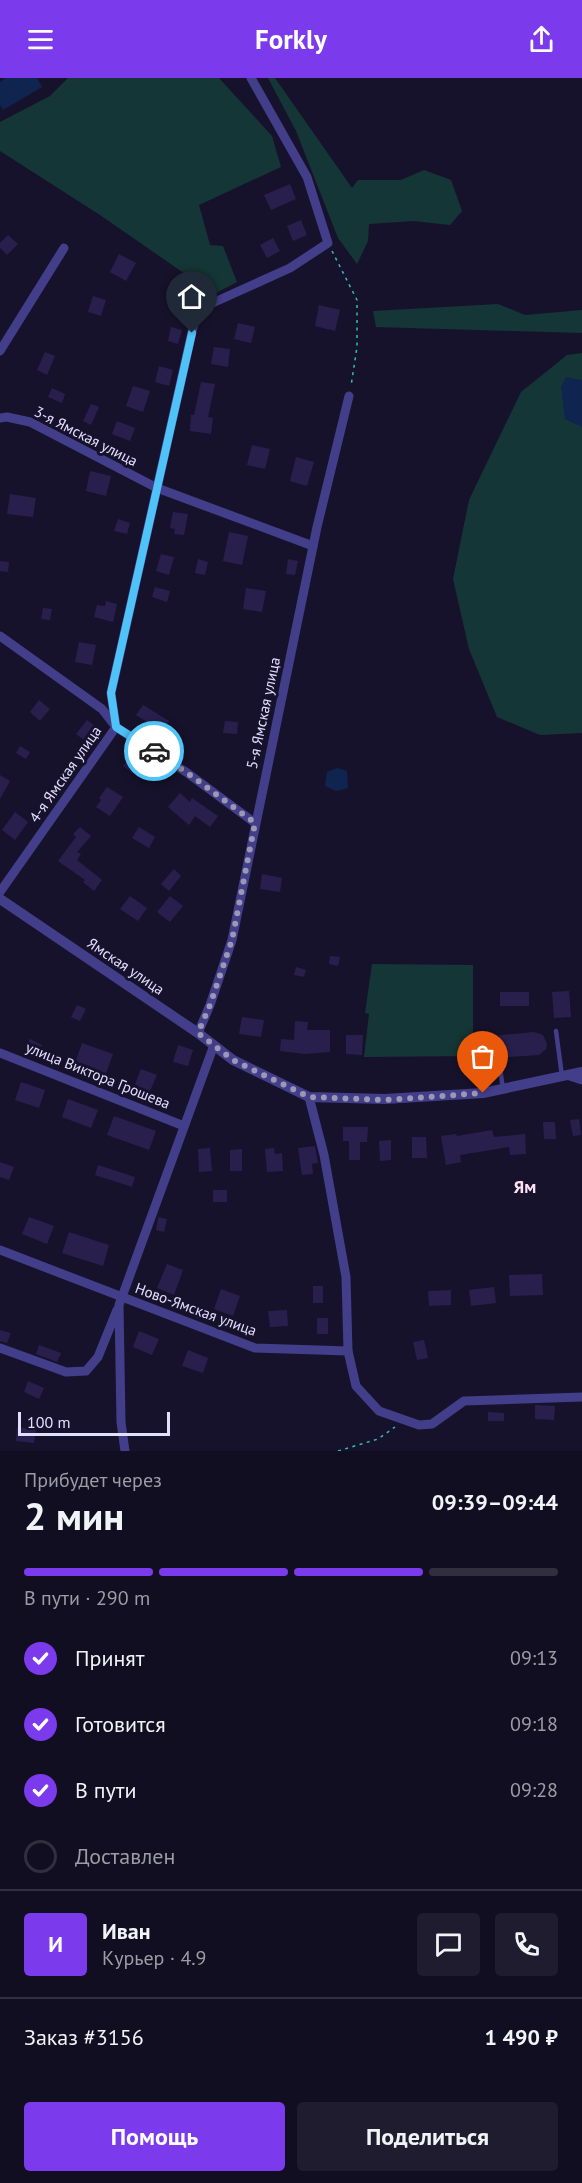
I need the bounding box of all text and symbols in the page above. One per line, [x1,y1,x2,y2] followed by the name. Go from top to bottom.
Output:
[255,22,327,56] text: Forkly
[24,23,57,56] icon: menu
[525,23,558,56] icon: share
[166,271,217,333] pin
[175,280,208,313] icon: home
[31,402,141,470] street label: 3-я Ямская улица
[242,655,284,771] street label: 5-я Ямская улица
[124,721,184,781] courier
[25,722,105,826] street label: 4-я Ямская улица
[138,735,171,768] icon: car
[84,933,168,999] street label: Ямская улица
[457,1031,508,1093] pin
[23,1037,173,1113] street label: улица Виктора Грошева
[466,1040,499,1073] icon: bag
[514,1175,536,1198] district label: Ям
[133,1278,259,1340] street label: Ново-Ямская улица
[18,1409,170,1436] scale bar
[27,1412,70,1432] text: 100 m
[24,1467,162,1493] text: Прибудет через
[432,1488,558,1516] text: 09:39–09:44
[24,1490,124,1541] text: 2 мин
[24,1585,150,1611] text: В пути · 290 m
[24,1642,57,1675] icon: check
[75,1644,145,1672] text: Принят
[510,1645,558,1671] text: 09:13
[24,1708,57,1741] icon: check
[75,1710,166,1738] text: Готовится
[510,1711,558,1737] text: 09:18
[24,1774,57,1807] icon: check
[75,1776,137,1804] text: В пути
[510,1777,558,1803] text: 09:28
[75,1842,175,1870] text: Доставлен
[417,1913,480,1976] button: chat
[495,1913,558,1976] button: phone
[102,1917,151,1945] text: Иван
[48,1930,63,1958] text: И
[102,1945,206,1971] text: Курьер · 4.9
[24,2023,144,2051] text: Заказ #3156
[484,2023,558,2051] text: 1 490 ₽
[24,2102,285,2171] button: Помощь
[297,2102,558,2171] button: Поделиться

